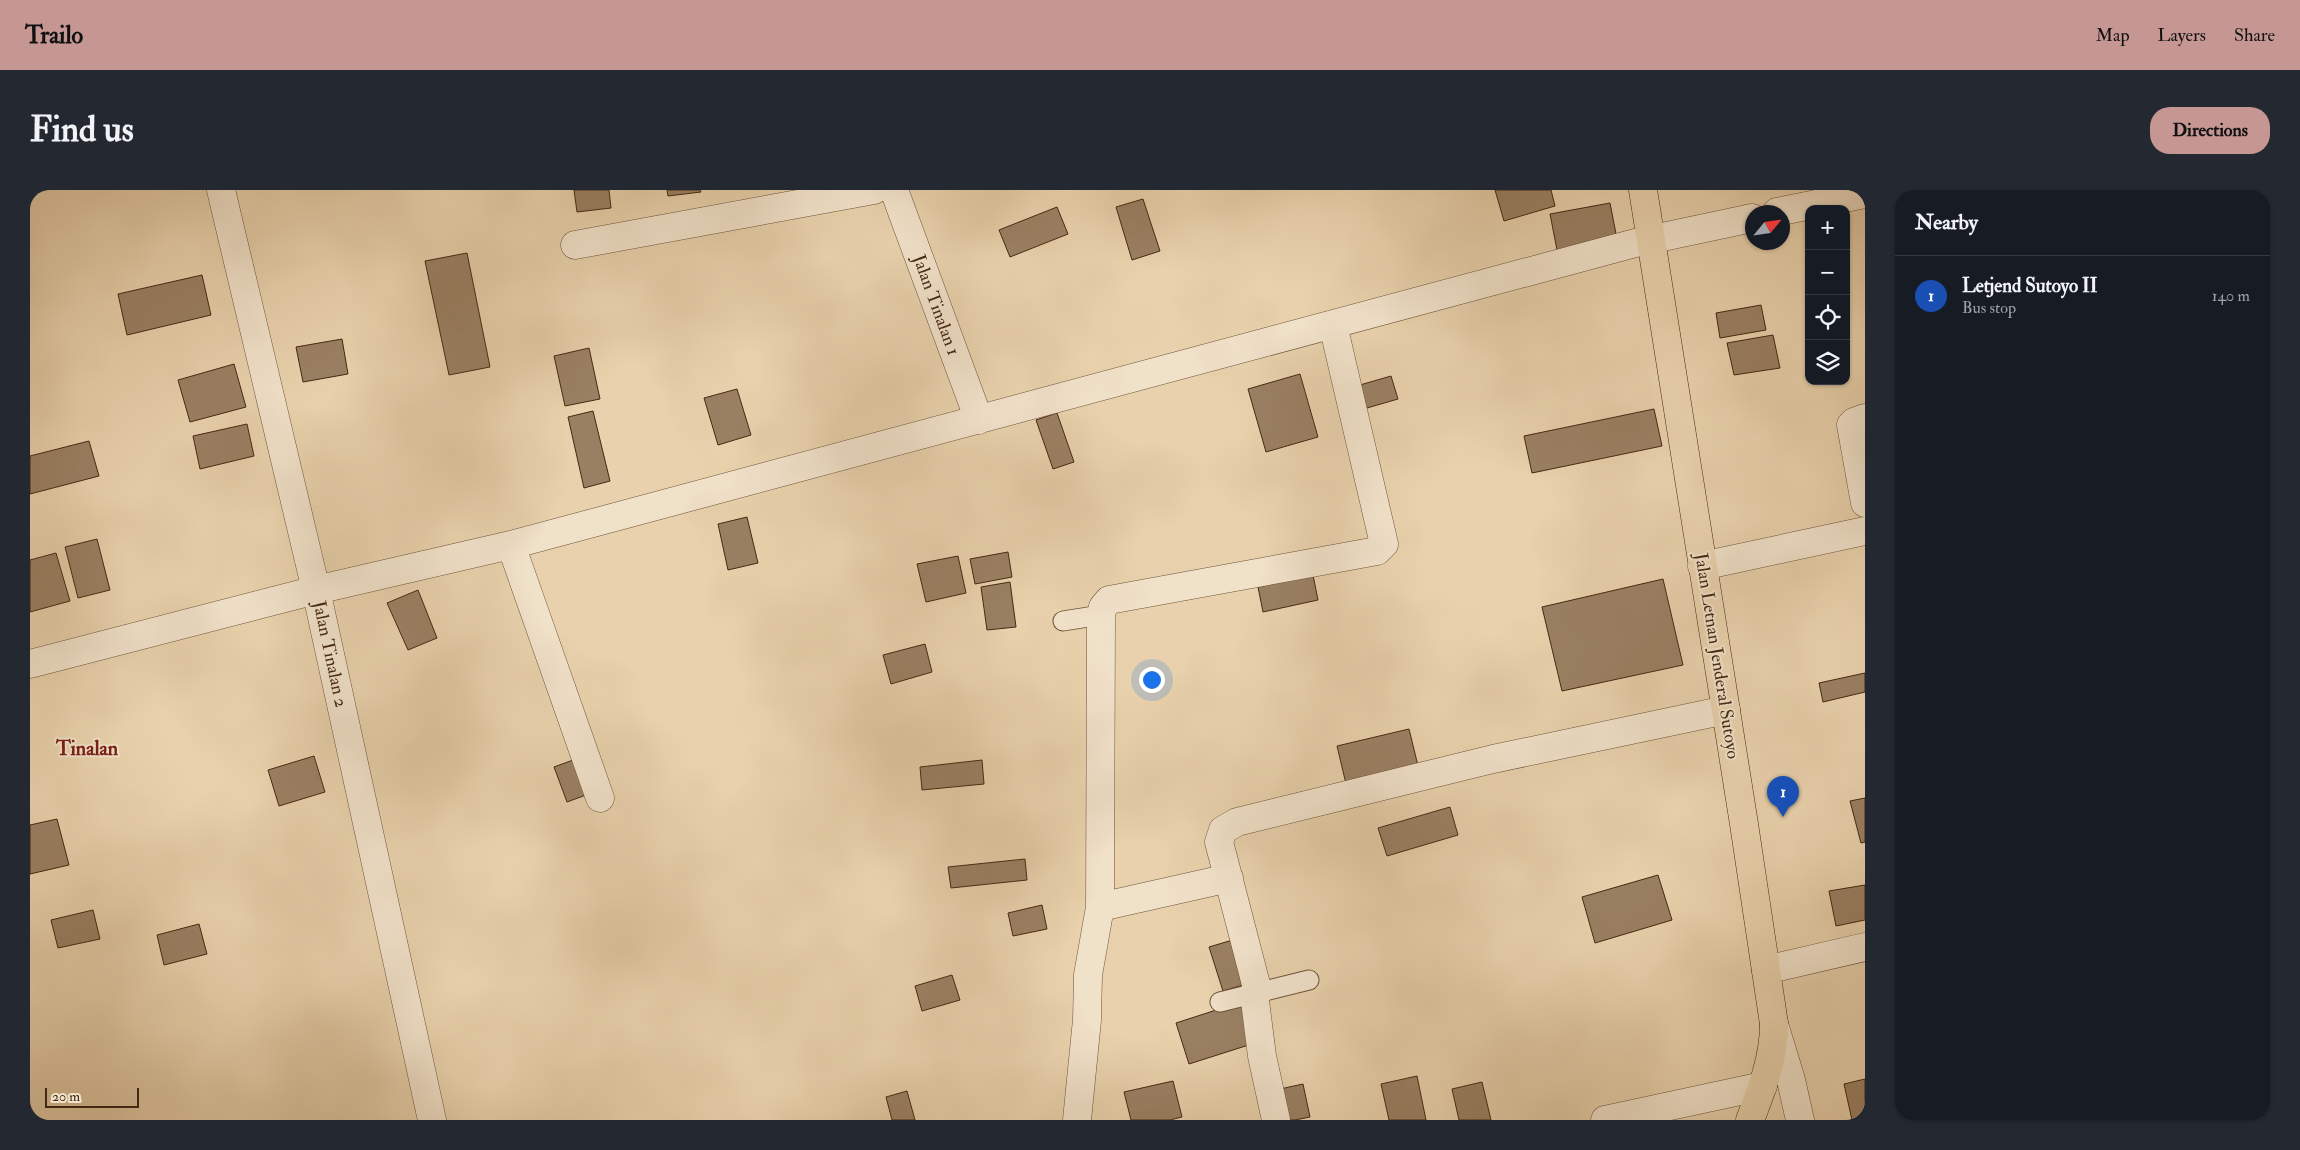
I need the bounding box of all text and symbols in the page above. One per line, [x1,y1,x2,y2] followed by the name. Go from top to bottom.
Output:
[25,20,83,51] text: Trailo
[2096,24,2130,47] text: Map
[2158,24,2206,47] text: Layers
[2234,24,2275,47] text: Share
[2150,107,2270,154] button: Directions
[30,108,134,152] text: Find us
[1745,205,1790,250] north arrow
[1805,205,1850,385] map controls
[1805,205,1850,250] button: +
[1915,209,1978,236] text: Nearby
[1805,250,1850,295] button: −
[907,251,965,359] street label: Jalan Tinalan 1
[1962,274,2097,298] text: Letjend Sutoyo II
[1928,286,1934,306] text: 1
[2212,286,2250,306] text: 140 m
[1805,295,1850,340] button: locate
[1962,298,2016,318] text: Bus stop
[1805,340,1850,385] button: layers
[1689,550,1745,761] street label: Jalan Letnan Jenderal Sutoyo
[307,598,352,709] street label: Jalan Tinalan 2
[1139,667,1165,693] your location
[55,736,119,761] district label: Tinalan
[1767,776,1799,817] pin: 1
[45,1085,139,1108] scale bar
[52,1088,80,1105] text: 20 m

